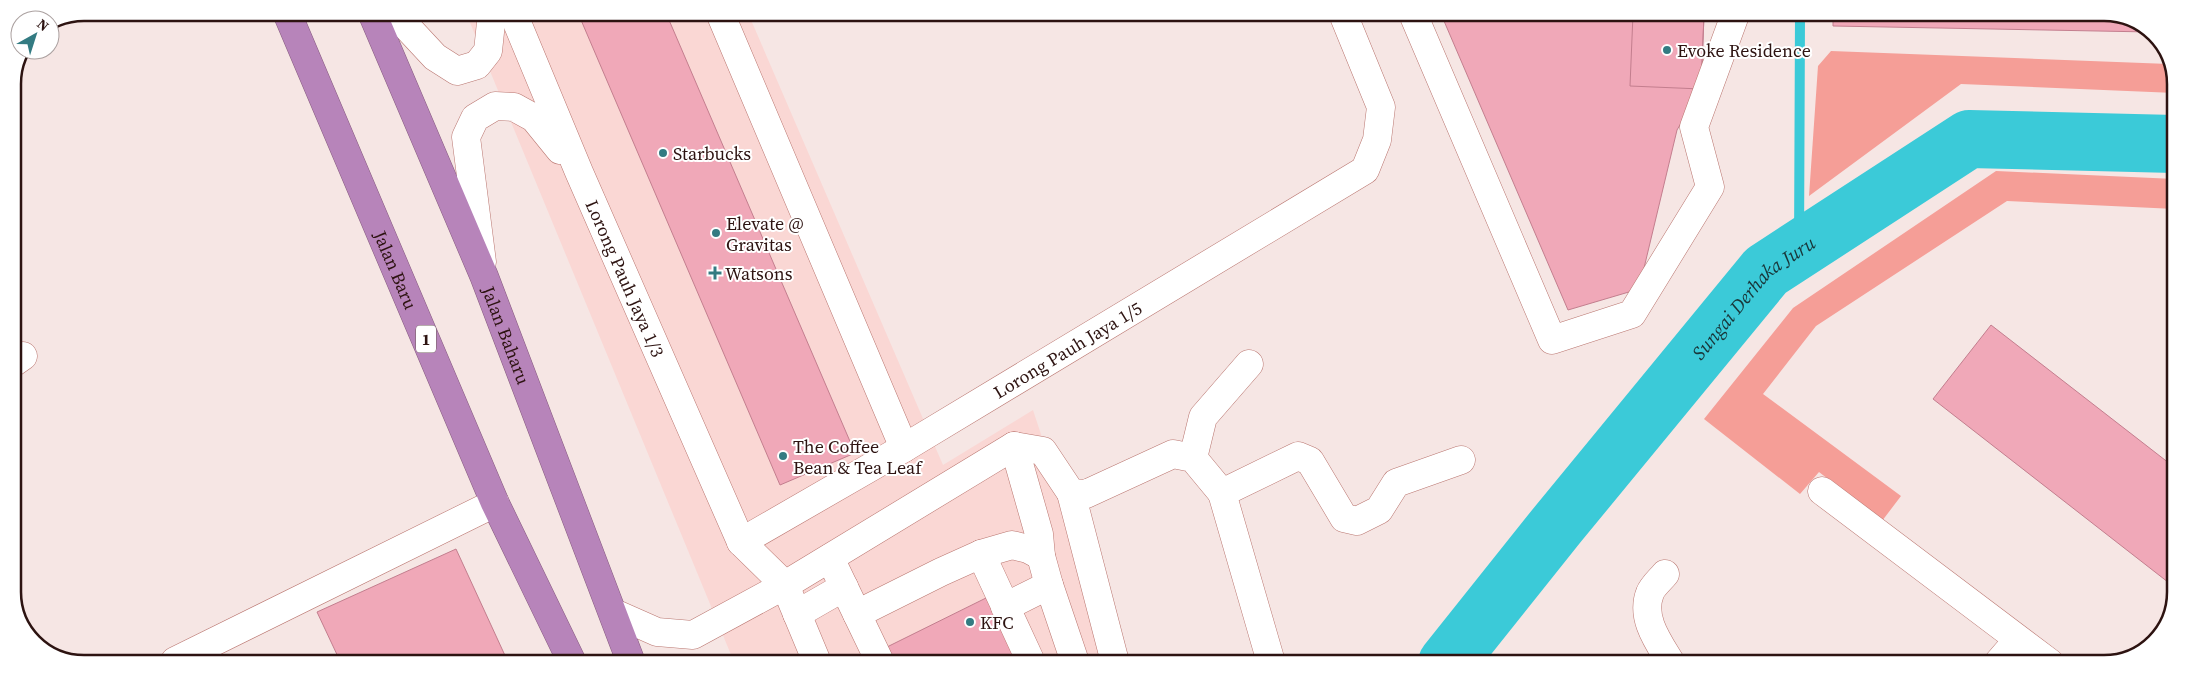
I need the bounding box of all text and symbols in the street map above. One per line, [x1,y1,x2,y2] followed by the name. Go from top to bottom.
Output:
[10,10,60,60] north arrow
[33,14,53,36] text: N
[1677,38,1811,63] place label: Evoke Residence
[1661,44,1673,56] marker: Evoke Residence
[673,141,751,166] place label: Starbucks
[657,147,669,159] marker: Starbucks
[580,196,671,361] street label: Lorong Pauh Jaya 1/3
[726,211,803,257] place label: Elevate @ Gravitas
[368,226,424,313] street label: Jalan Baru
[710,227,722,239] marker: Elevate @ Gravitas
[1686,229,1820,365] water label: Sungai Derhaka Juru
[725,261,793,286] place label: Watsons
[709,267,721,279] marker: Watsons
[476,281,537,388] street label: Jalan Baharu
[989,295,1146,404] street label: Lorong Pauh Jaya 1/5
[416,326,436,352] road number: 1
[793,434,923,480] place label: The Coffee Bean & Tea Leaf
[777,450,789,462] marker: The Coffee Bean & Tea Leaf
[980,610,1014,635] place label: KFC
[964,616,976,628] marker: KFC

